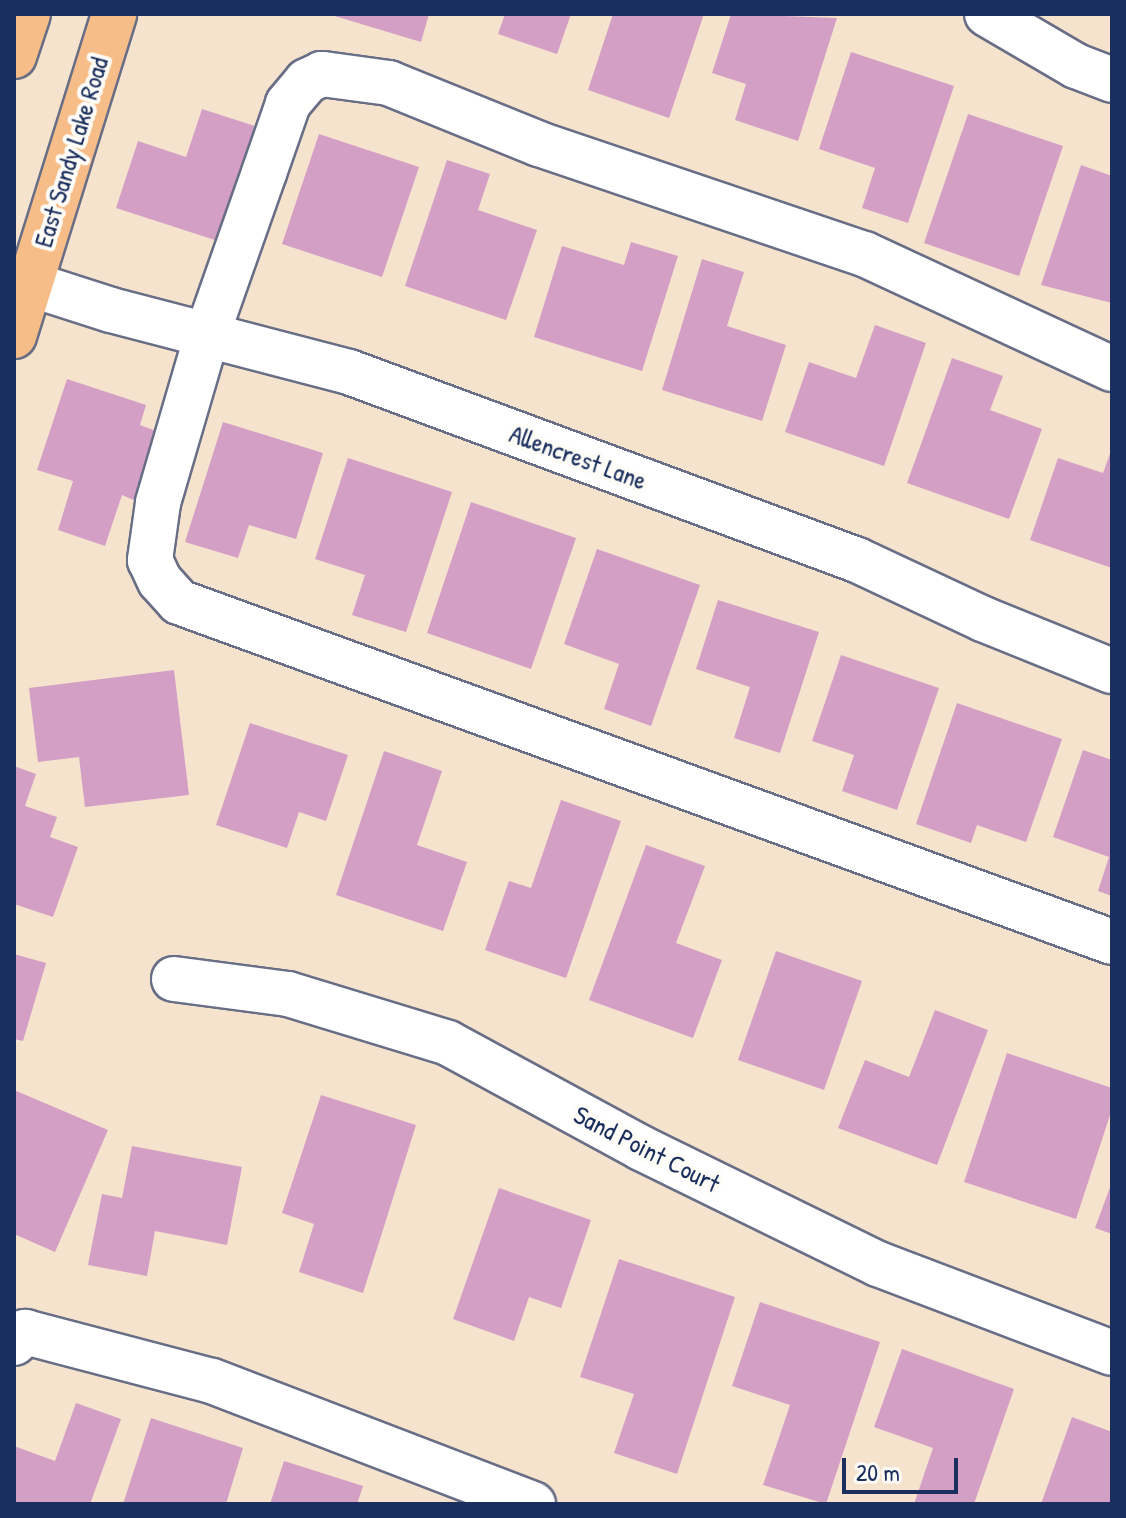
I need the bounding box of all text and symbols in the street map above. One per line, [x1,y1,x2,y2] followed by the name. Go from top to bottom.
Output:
[27,53,115,251] street label: East Sandy Lake Road
[505,418,651,496] street label: Allencrest Lane
[569,1099,725,1199] street label: Sand Point Court
[846,1442,962,1492] scale bar
[856,1456,900,1488] text: 20 m

